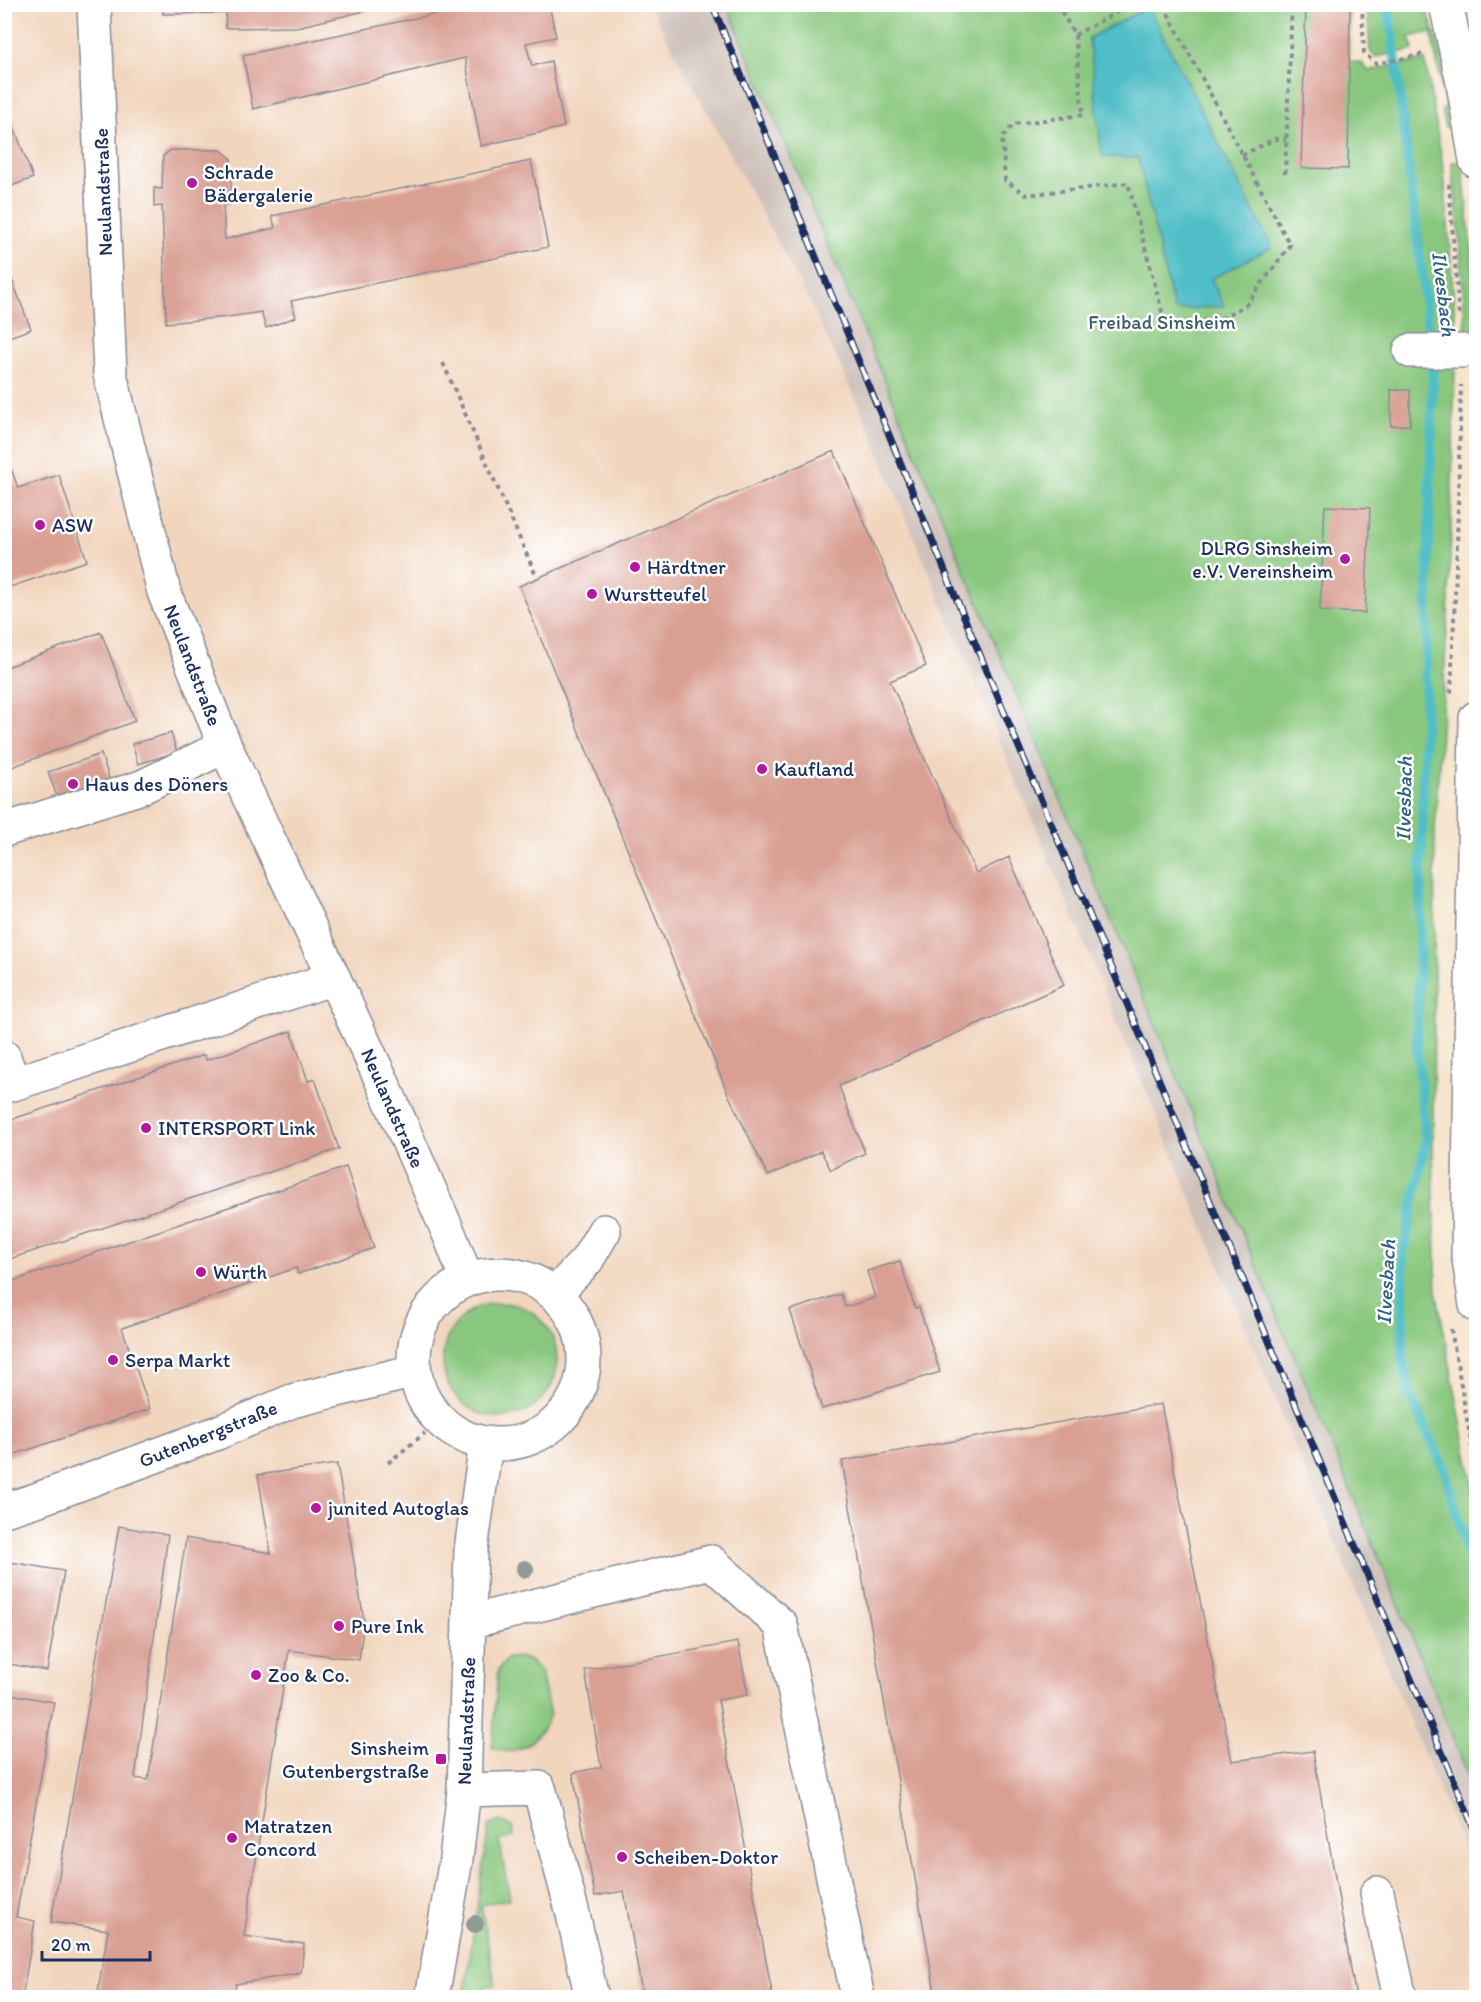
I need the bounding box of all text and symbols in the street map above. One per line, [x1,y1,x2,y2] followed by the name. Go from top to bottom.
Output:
[89,128,117,256] street label: Neulandstraße
[204,160,313,207] place label: Schrade Bädergalerie
[185,176,199,190] marker: Schrade Bädergalerie
[1427,250,1462,338] water label: Ilvesbach
[1088,310,1236,334] park label: Freibad Sinsheim
[52,513,93,537] place label: ASW
[33,518,47,532] marker: ASW
[1192,536,1333,583] place label: DLRG Sinsheim e.V. Vereinsheim
[1338,552,1352,566] marker: DLRG Sinsheim e.V. Vereinsheim
[647,555,726,579] place label: Härdtner
[628,560,642,574] marker: Härdtner
[604,582,707,606] place label: Wurstteufel
[585,587,599,601] marker: Wurstteufel
[159,601,227,729] street label: Neulandstraße
[1390,755,1417,842] water label: Ilvesbach
[774,757,854,781] place label: Kaufland
[755,762,769,776] marker: Kaufland
[85,772,228,796] place label: Haus des Döners
[66,777,80,791] marker: Haus des Döners
[356,1045,430,1171] street label: Neulandstraße
[158,1116,316,1140] place label: INTERSPORT Link
[139,1121,153,1135] marker: INTERSPORT Link
[1371,1238,1400,1325] water label: Ilvesbach
[213,1260,268,1284] place label: Würth
[194,1265,208,1279] marker: Würth
[125,1348,231,1372] place label: Serpa Markt
[106,1353,120,1367] marker: Serpa Markt
[135,1395,281,1473] street label: Gutenbergstraße
[327,1496,469,1520] place label: junited Autoglas
[309,1501,323,1515] marker: junited Autoglas
[351,1614,425,1638] place label: Pure Ink
[332,1619,346,1633] marker: Pure Ink
[452,1657,480,1785] street label: Neulandstraße
[268,1663,350,1687] place label: Zoo & Co.
[249,1668,263,1682] marker: Zoo & Co.
[282,1736,429,1783] place label: Sinsheim Gutenbergstraße
[434,1752,448,1766] marker: Sinsheim Gutenbergstraße
[244,1814,332,1861] place label: Matratzen Concord
[225,1831,239,1845] marker: Matratzen Concord
[634,1845,778,1869] place label: Scheiben-Doktor
[615,1850,629,1864] marker: Scheiben-Doktor
[42,1924,150,1962] scale bar
[51,1934,91,1956] text: 20 m

